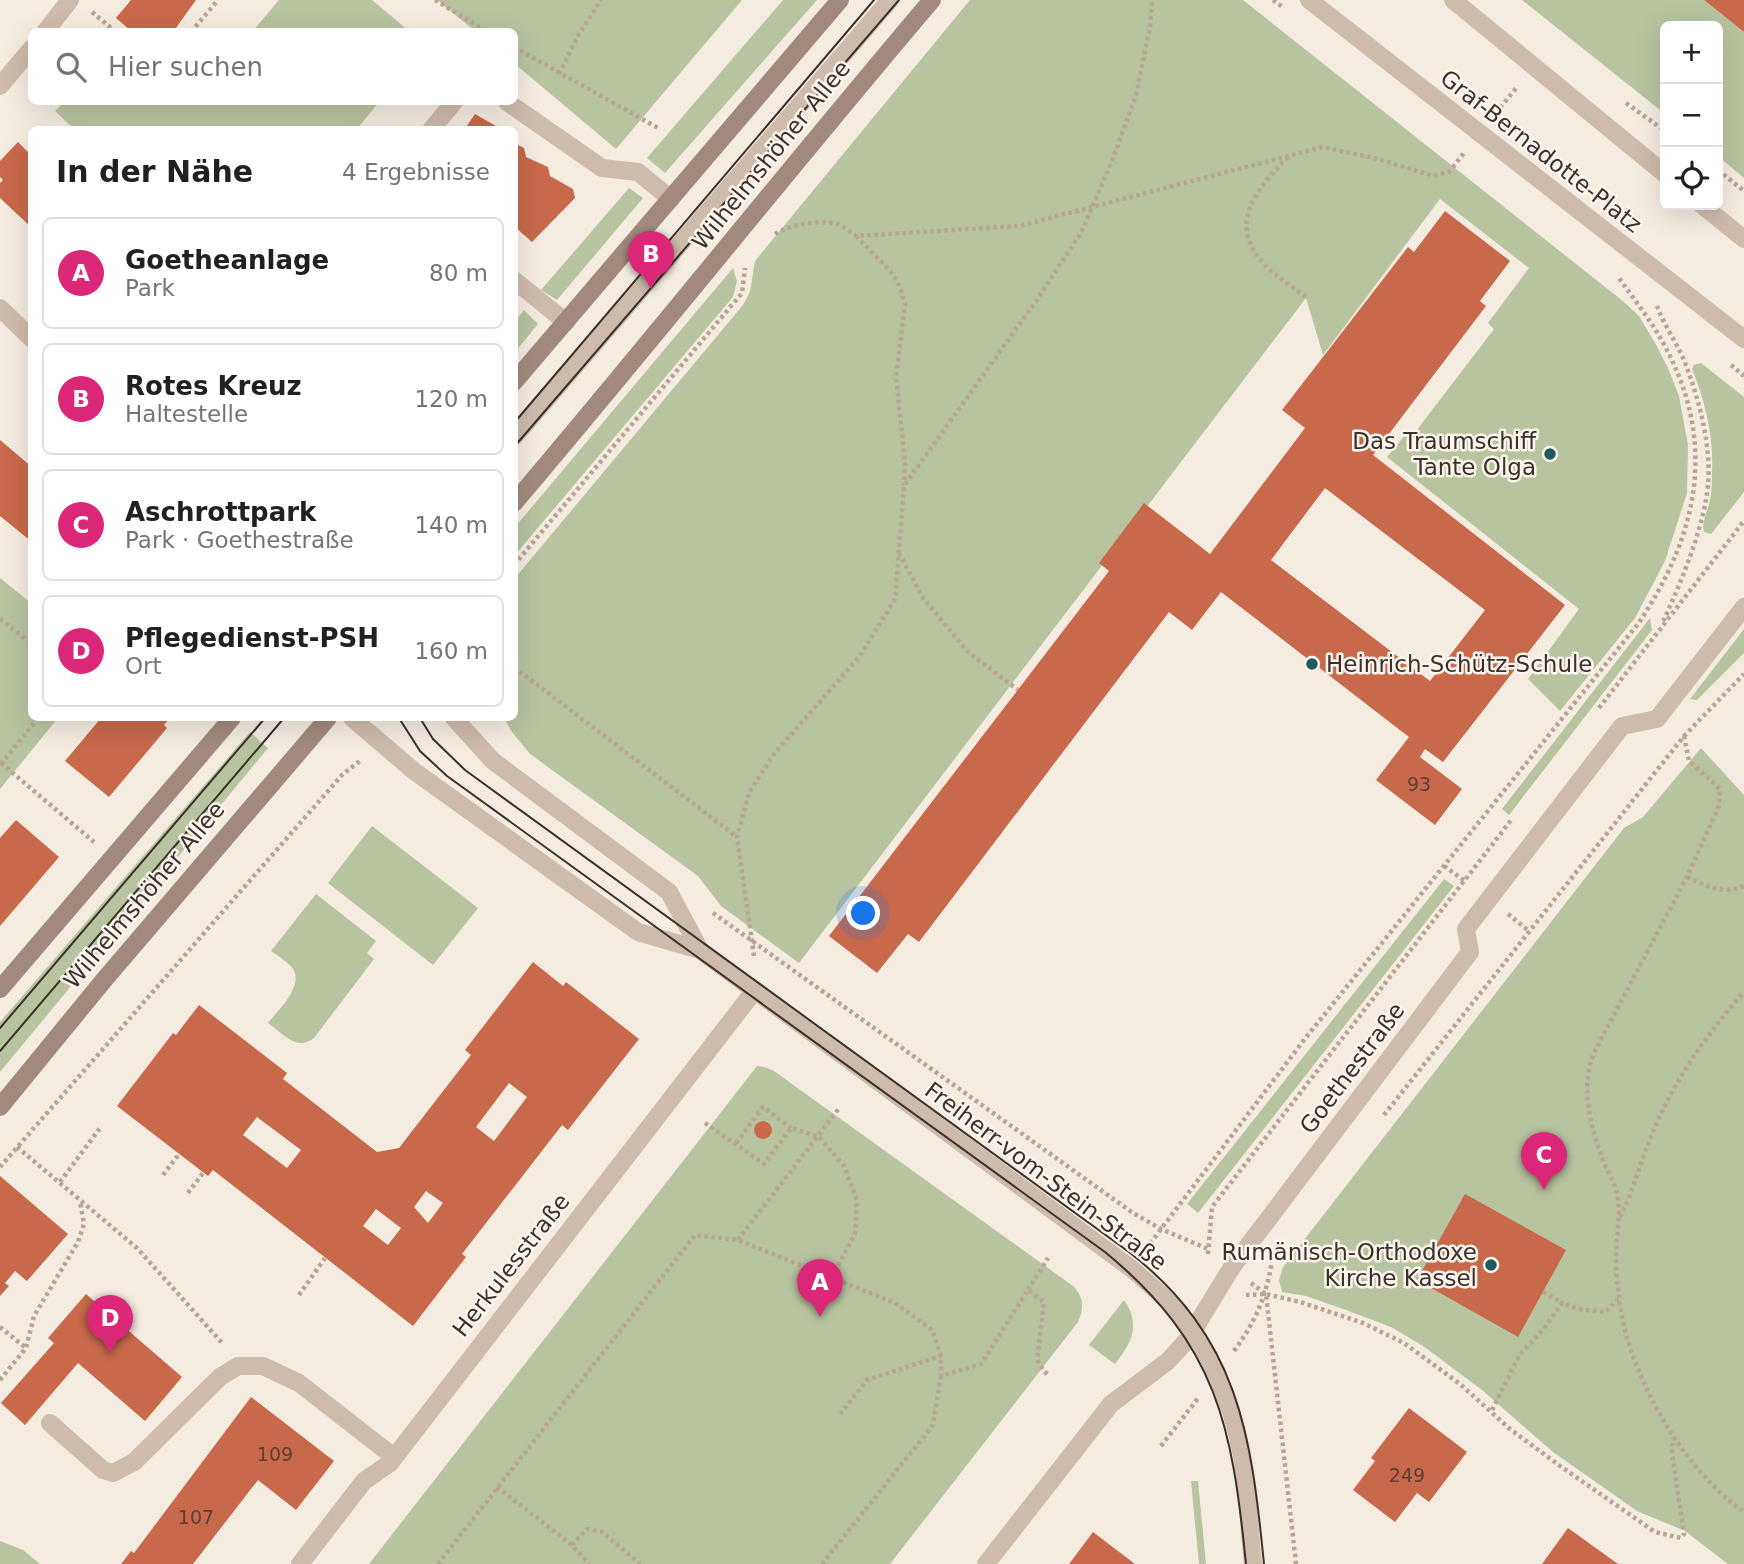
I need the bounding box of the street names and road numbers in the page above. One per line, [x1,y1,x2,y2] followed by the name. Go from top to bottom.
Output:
[687,55,855,255] street label: Wilhelmshöher Allee
[1435,64,1647,238] street label: Graf-Bernadotte-Platz
[58,796,230,994] street label: Wilhelmshöher Allee
[1294,997,1410,1139] street label: Goethestraße
[920,1077,1172,1275] street label: Freiherr-vom-Stein-Straße
[447,1189,575,1341] street label: Herkulesstraße

